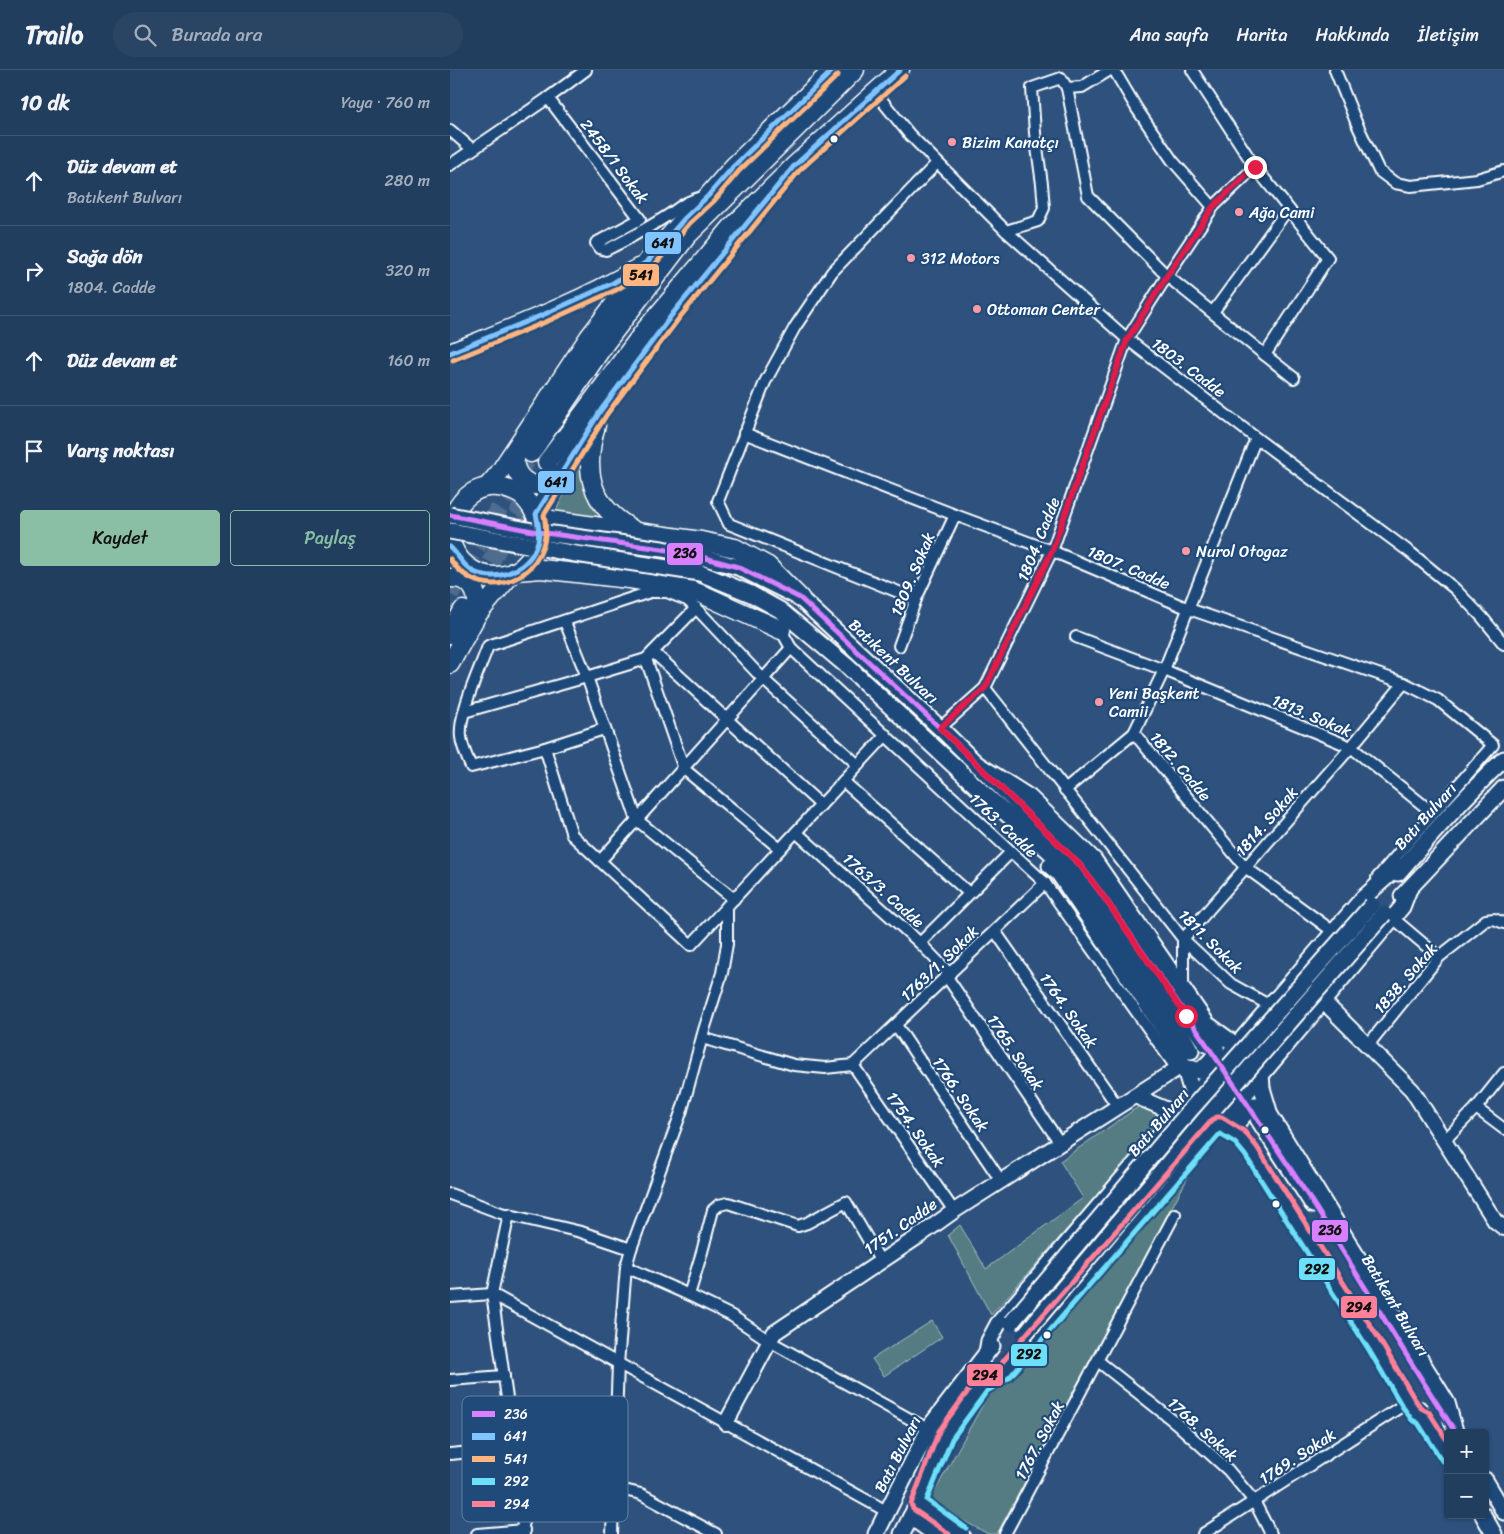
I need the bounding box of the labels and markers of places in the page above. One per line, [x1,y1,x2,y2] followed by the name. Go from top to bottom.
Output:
[962,128,1059,157] place label: Bizim Kanatçı
[829,134,839,144] unlabelled marker
[946,136,958,148] marker: Bizim Kanatçı
[1248,198,1315,227] place label: Ağa Cami
[1233,206,1245,218] marker: Ağa Cami
[921,244,1000,273] place label: 312 Motors
[905,252,917,264] marker: 312 Motors
[987,295,1101,324] place label: Ottoman Center
[971,303,983,315] marker: Ottoman Center
[1196,537,1288,566] place label: Nurol Otogaz
[1180,545,1192,557] marker: Nurol Otogaz
[1109,679,1200,726] place label: Yeni Başkent Camii
[1093,696,1105,708] marker: Yeni Başkent Camii
[1260,1125,1270,1135] unlabelled marker
[1271,1199,1281,1209] unlabelled marker
[1042,1330,1052,1340] unlabelled marker

